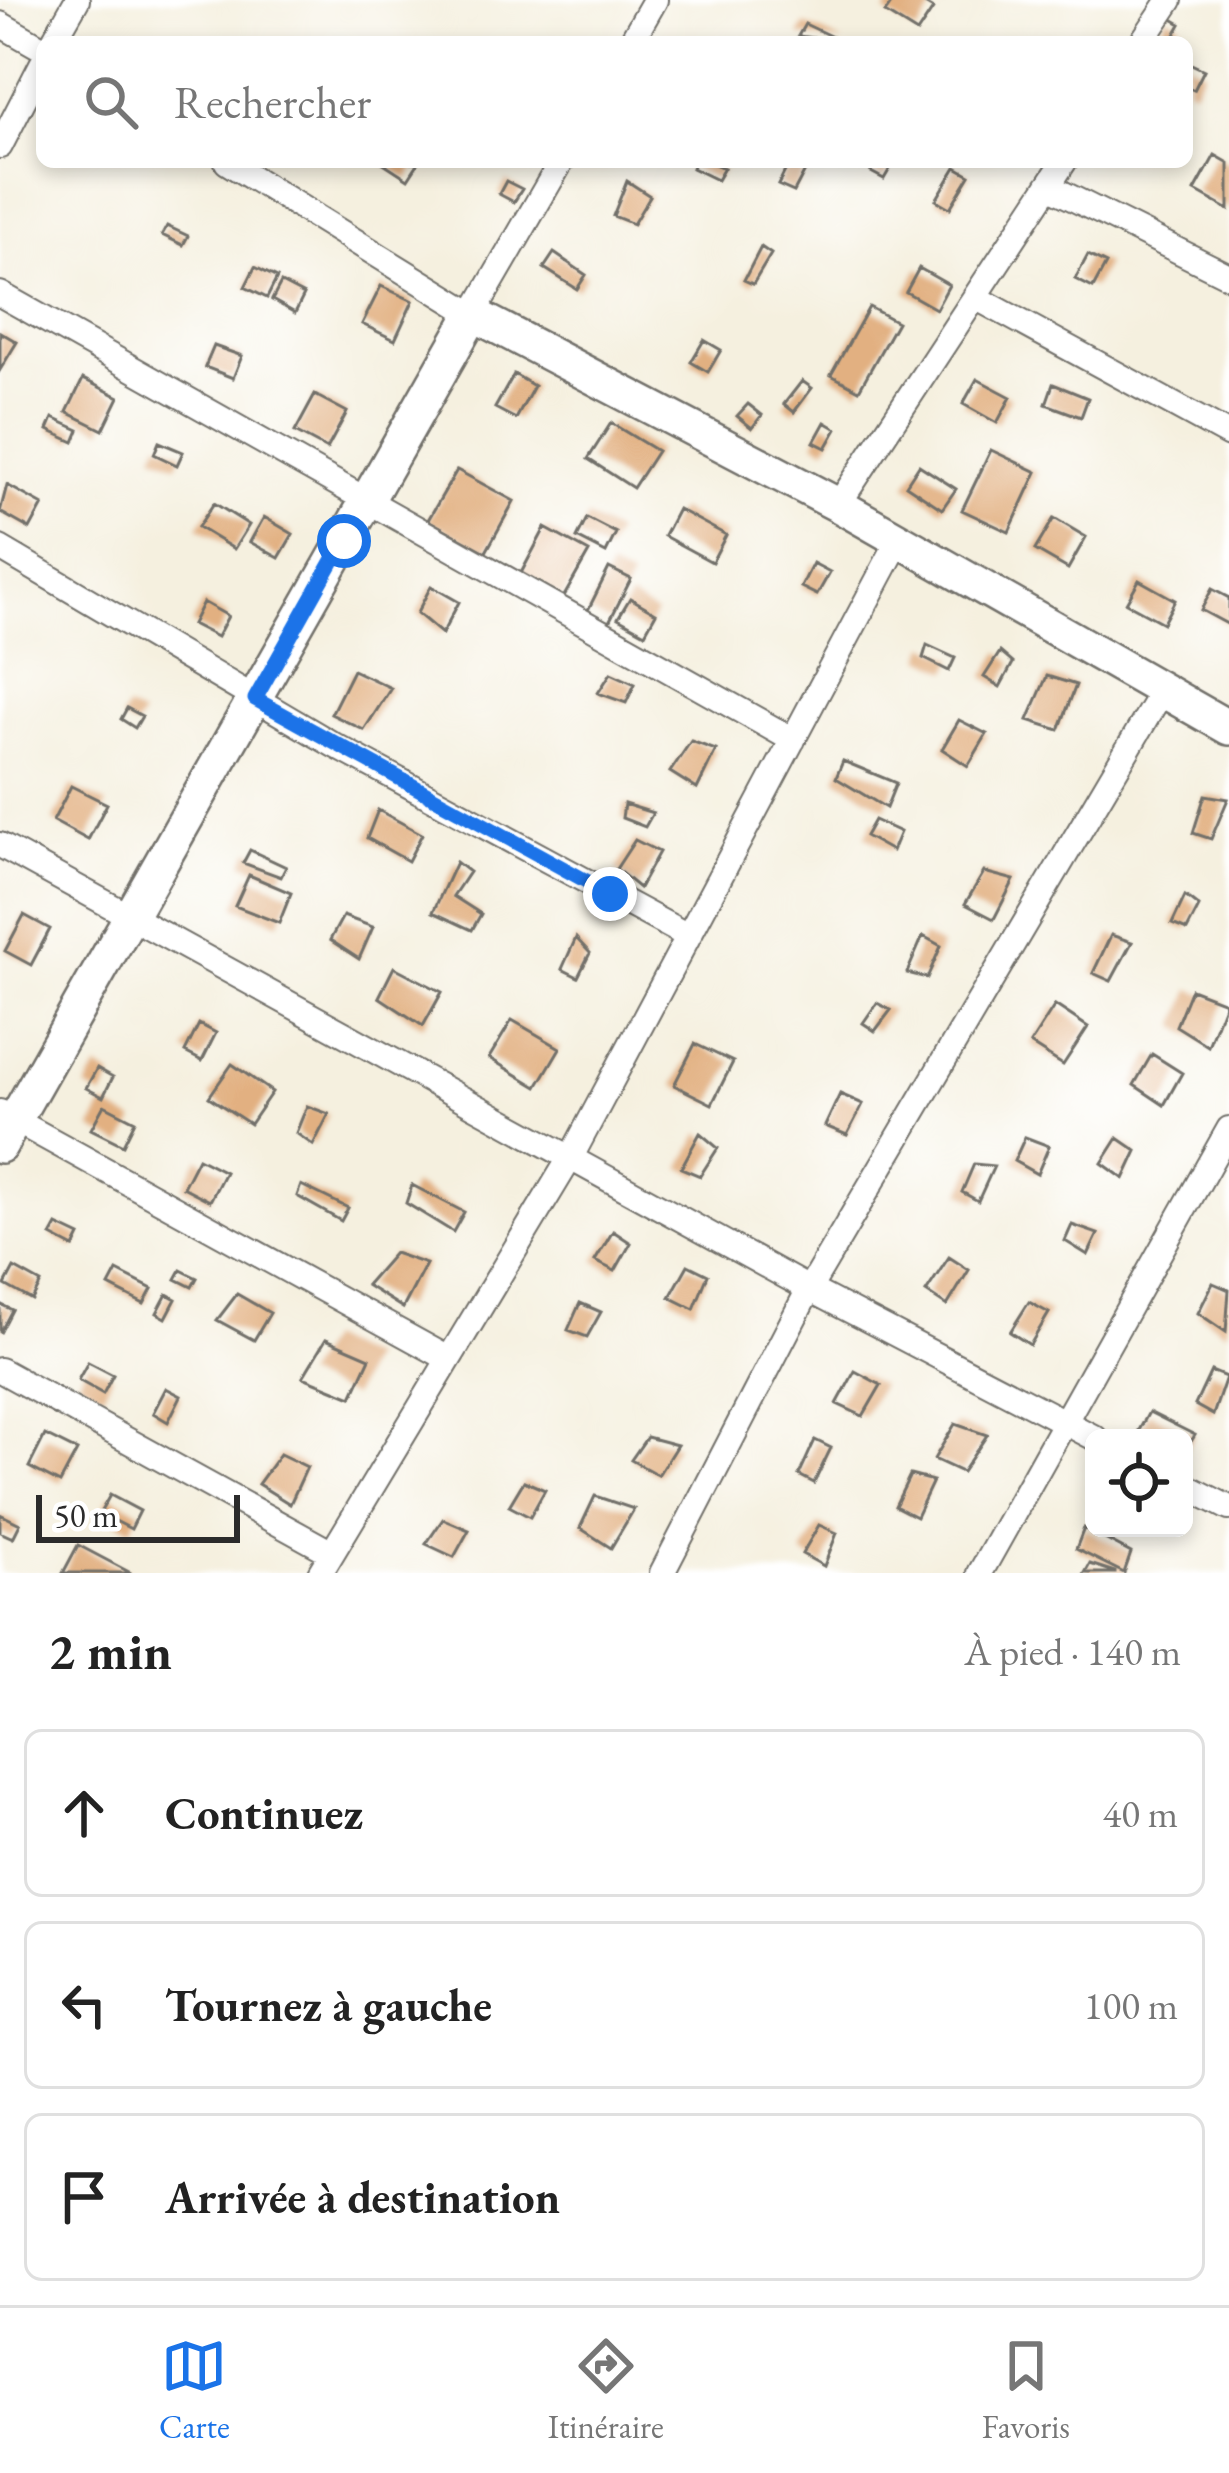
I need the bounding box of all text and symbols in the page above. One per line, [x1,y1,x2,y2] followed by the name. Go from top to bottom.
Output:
[36,36,1193,168] search box
[78,69,144,135] icon: search
[174,73,371,131] text: Rechercher
[317,514,371,568] route start
[583,867,637,921] route end
[1085,1429,1193,1537] map controls
[1085,1429,1193,1537] button: locate
[36,1489,240,1542] scale bar
[54,1494,118,1537] text: 50 m
[48,1618,172,1684] text: 2 min
[964,1626,1181,1677] text: À pied · 140 m
[51,1780,117,1846] icon: ahead
[165,1784,363,1842] text: Continuez
[1102,1788,1178,1839] text: 40 m
[51,1972,117,2038] icon: left
[165,1976,492,2034] text: Tournez à gauche
[1084,1980,1178,2031] text: 100 m
[51,2164,117,2230] icon: arrive
[165,2168,560,2226] text: Arrivée à destination
[159,2333,230,2448] tab: Carte
[548,2333,664,2448] tab: Itinéraire
[982,2333,1070,2448] tab: Favoris

